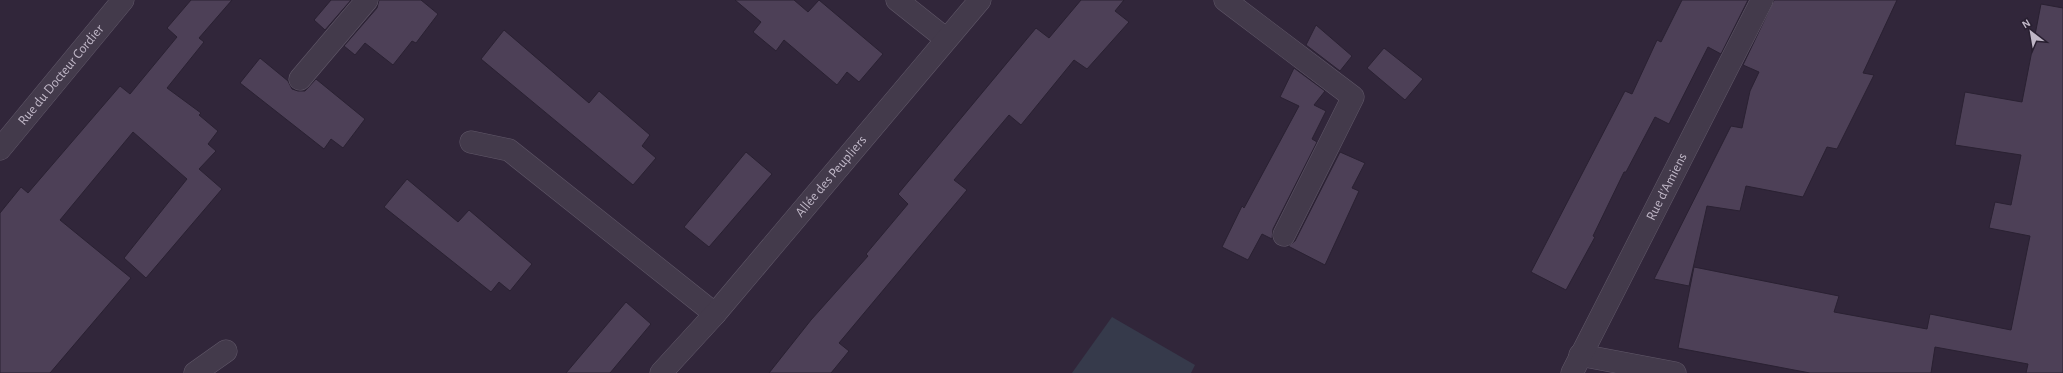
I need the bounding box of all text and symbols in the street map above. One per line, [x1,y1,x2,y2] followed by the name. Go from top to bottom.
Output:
[2011,12,2051,52] north arrow
[2020,17,2032,31] text: N
[16,22,107,128] street label: Rue du Docteur Cordier
[793,133,869,220] street label: Allée des Peupliers
[1644,151,1690,223] street label: Rue d'Amiens

